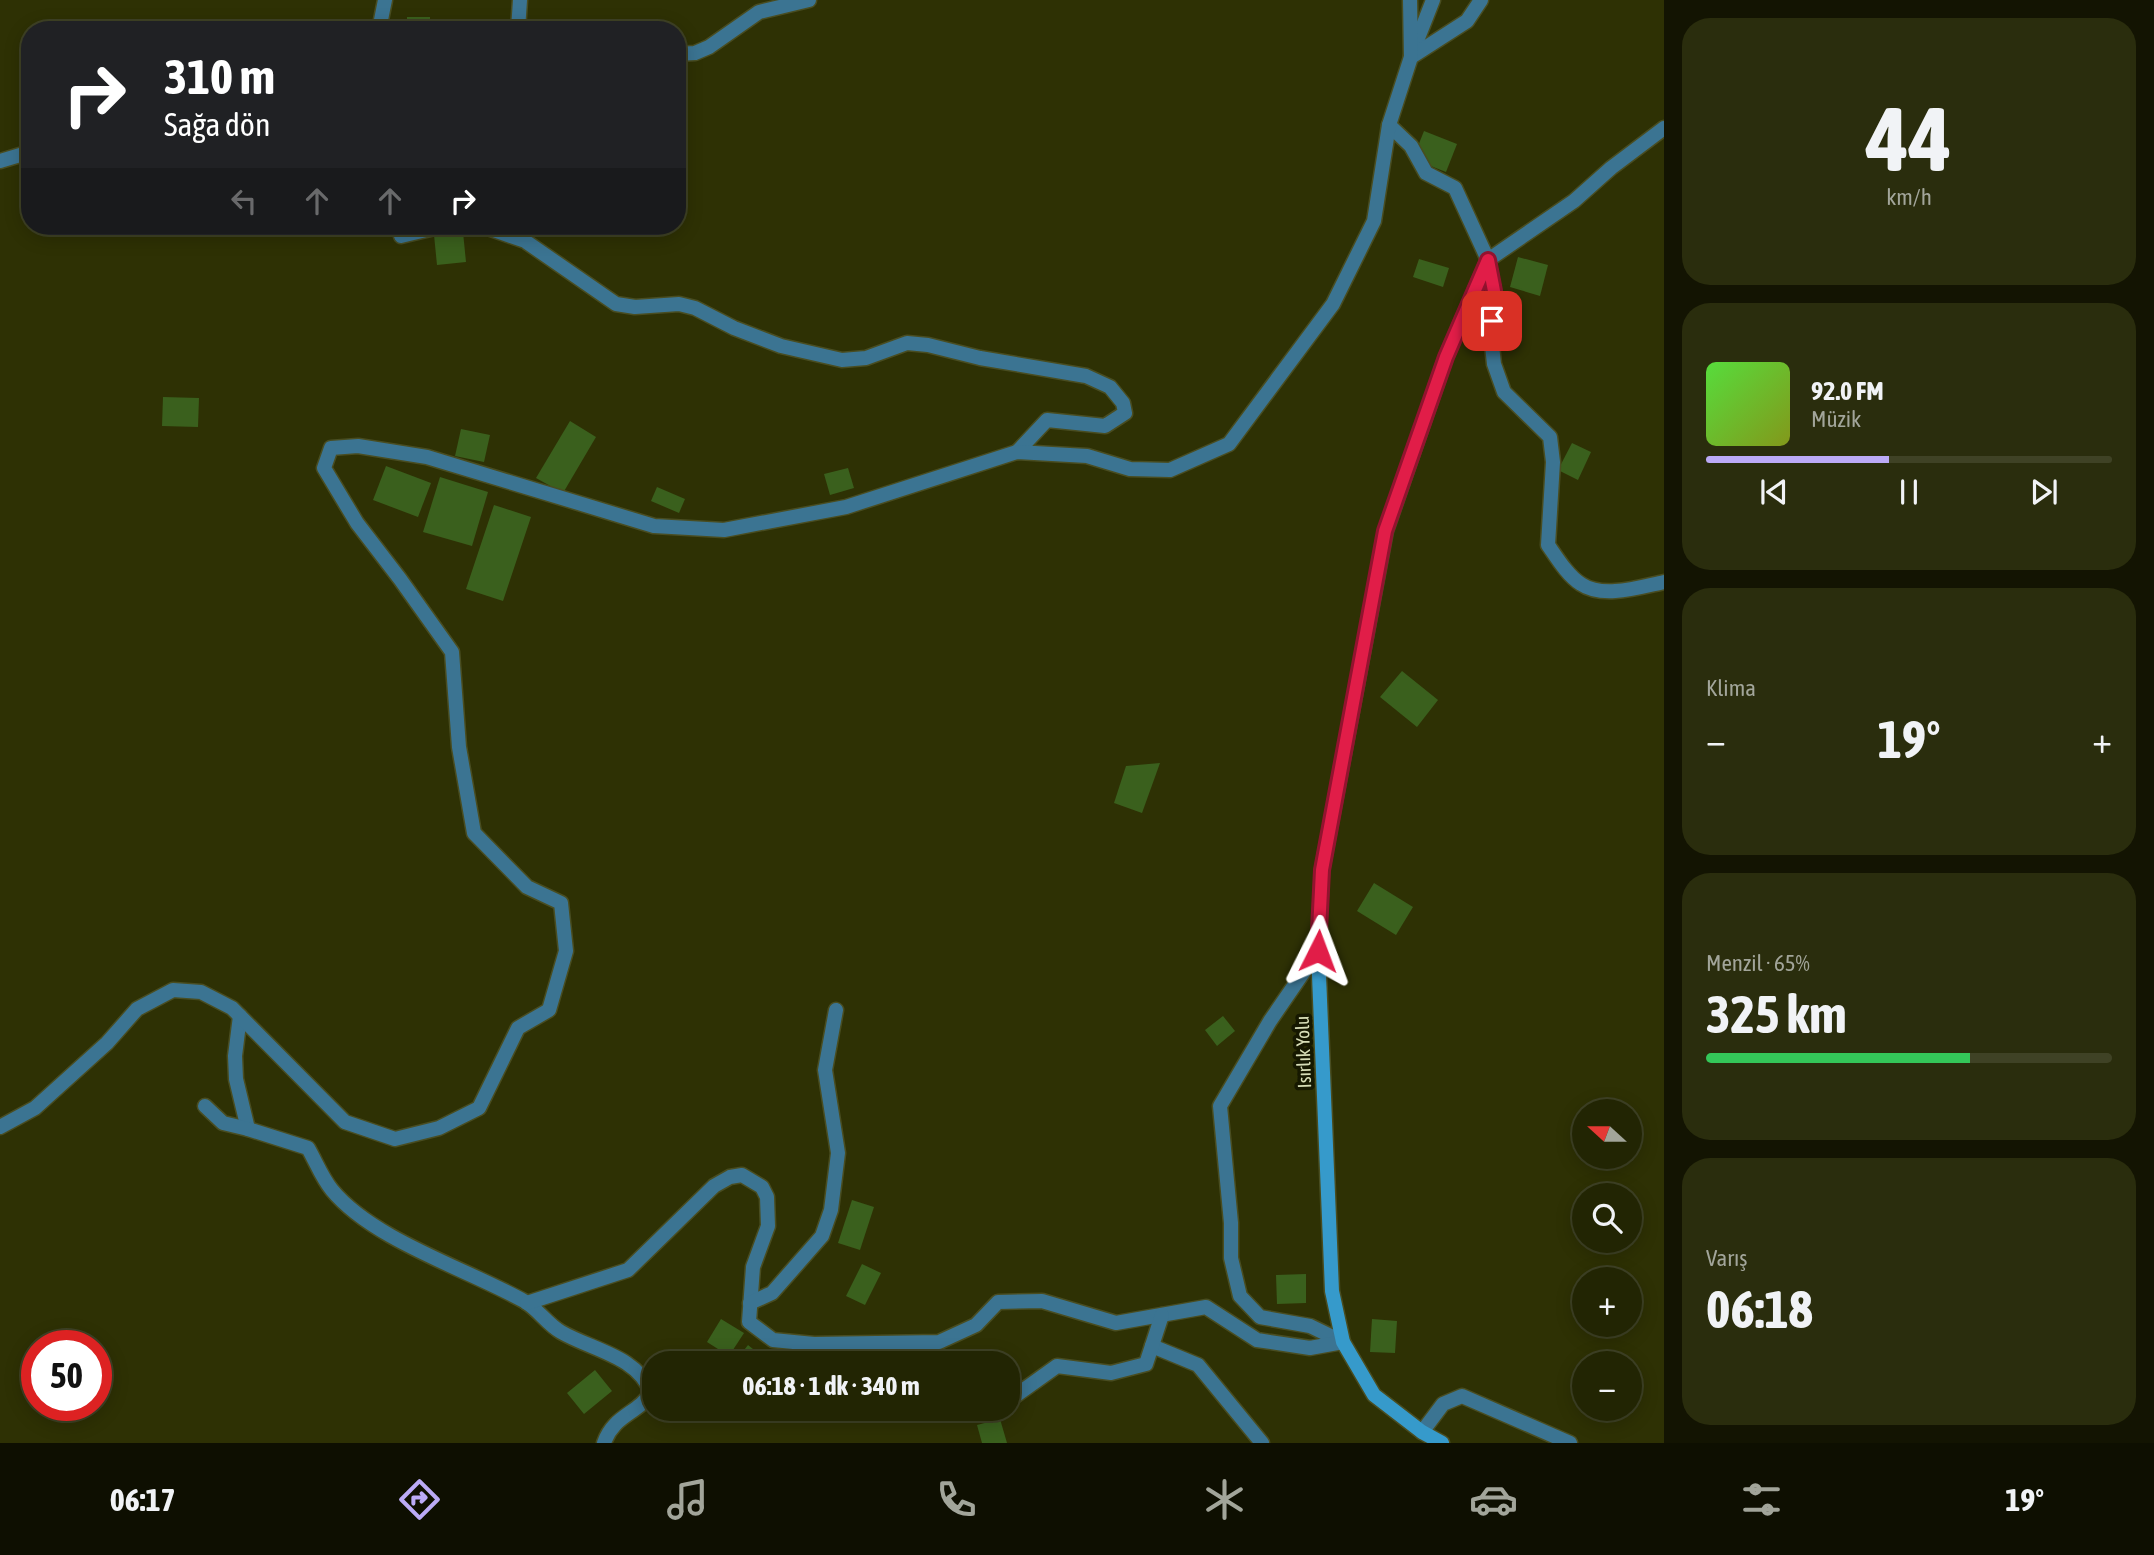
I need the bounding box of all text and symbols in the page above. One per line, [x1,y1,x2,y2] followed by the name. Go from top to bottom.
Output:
[164,48,275,104] text: 310 m
[49,49,140,140] icon: right
[1866,86,1952,190] text: 44
[164,106,270,143] text: Sağa dön
[225,182,263,220] icon: left
[298,182,336,220] icon: ahead
[371,182,409,220] icon: ahead
[444,182,482,220] icon: right
[1886,184,1932,210] text: km/h
[1462,291,1522,351] pin
[1473,302,1511,340] icon: arrive
[1811,376,1884,406] text: 92.0 FM
[1811,406,1861,432] text: Müzik
[1755,473,1793,511] icon: previous
[1890,473,1928,511] icon: pause
[2025,473,2063,511] icon: next
[1706,675,1756,701] text: Klima
[1877,709,1941,769] text: 19°
[1706,718,1726,761] text: −
[2092,718,2112,761] text: +
[1281,914,1355,988] position arrow
[1706,950,1810,976] text: Menzil · 65%
[1706,984,1847,1044] text: 325 km
[1291,1015,1315,1089] street label: Isırlık Yolu
[1572,1099,1642,1169] north arrow
[1572,1099,1642,1421] map controls
[1572,1183,1642,1253] button: search
[1706,1245,1747,1271] text: Varış
[1572,1267,1642,1337] button: +
[1706,1279,1813,1339] text: 06:18
[21,1330,112,1421] speed limit sign: 50
[1572,1351,1642,1421] button: −
[742,1371,920,1401] text: 06:18 · 1 dk · 340 m
[395,1475,444,1524] icon: directions
[663,1475,712,1524] icon: music
[932,1475,981,1524] icon: phone
[1200,1475,1249,1524] icon: climate
[1469,1475,1518,1524] icon: car
[1737,1475,1786,1524] icon: filters
[110,1481,176,1518] text: 06:17
[2005,1481,2044,1518] text: 19°

